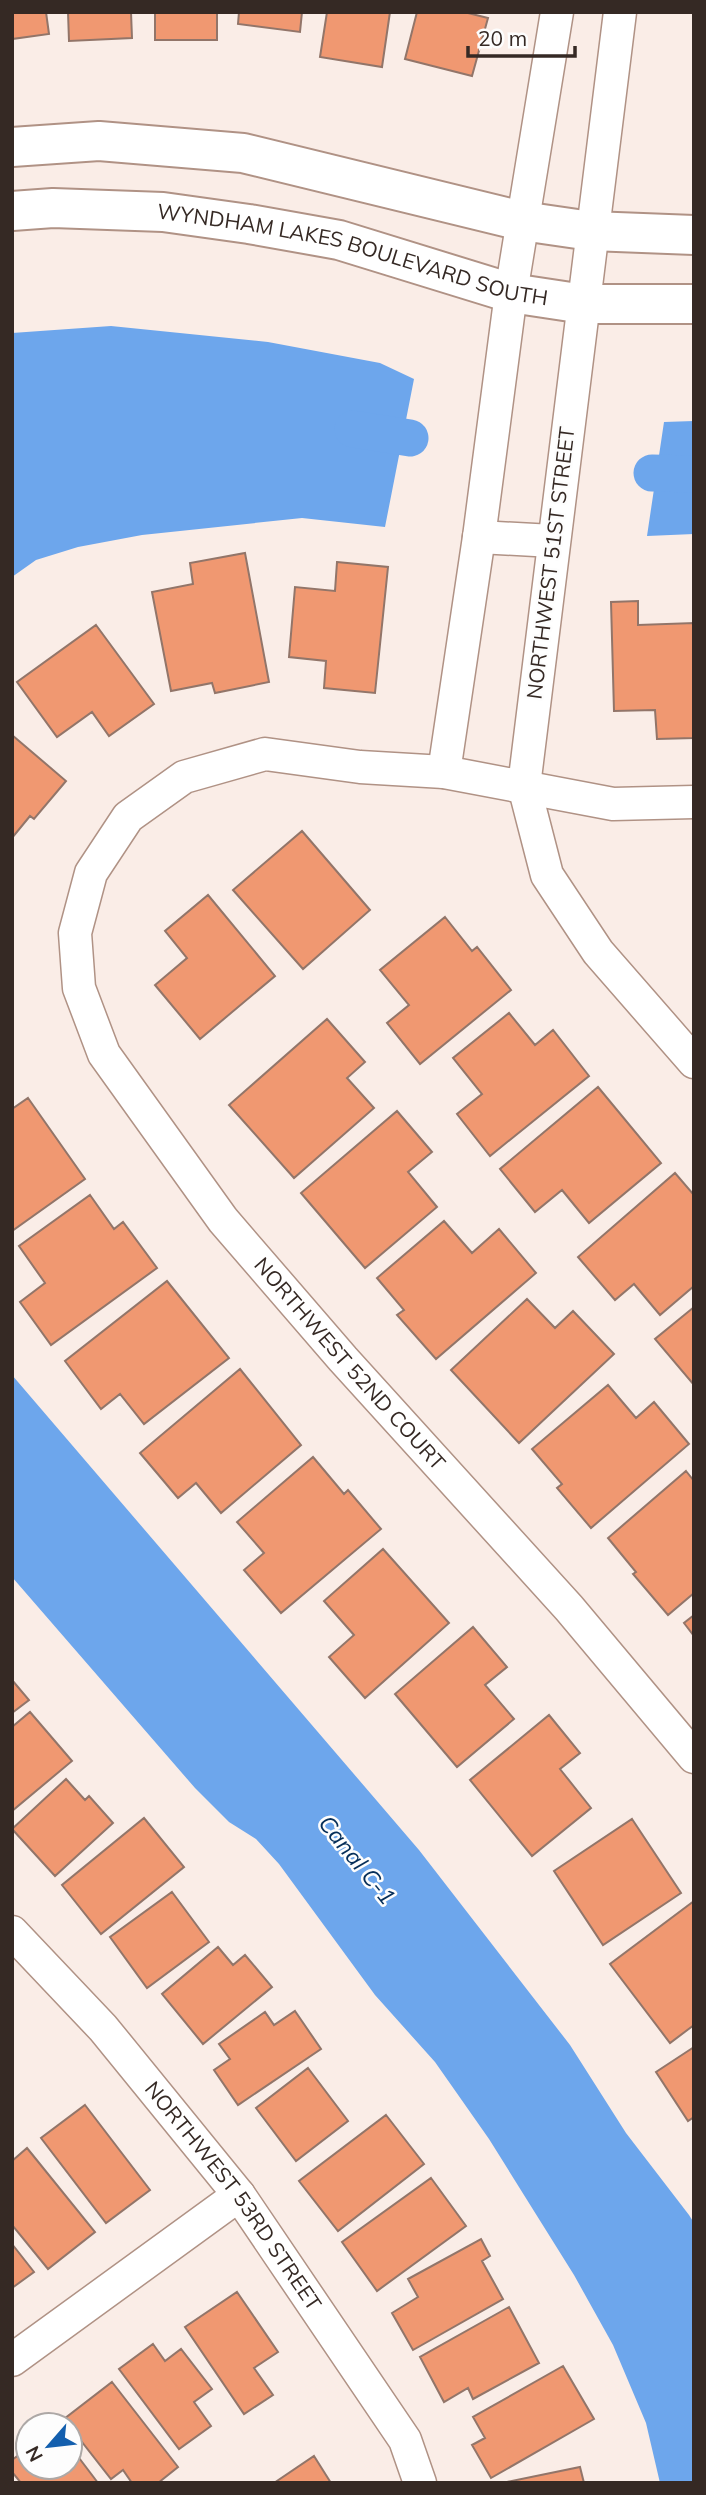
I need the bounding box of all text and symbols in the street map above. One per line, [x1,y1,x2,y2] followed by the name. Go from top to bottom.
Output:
[468,14,575,58] scale bar
[478,25,527,51] text: 20 m
[156,197,550,310] street label: WYNDHAM LAKES BOULEVARD SOUTH
[520,425,580,701] street label: NORTHWEST 51ST STREET
[249,1252,452,1475] street label: NORTHWEST 52ND COURT
[313,1809,402,1910] water label: Canal C-1
[140,2076,328,2315] street label: NORTHWEST 53RD STREET
[14,2411,84,2481] north arrow
[20,2442,48,2466] text: N

